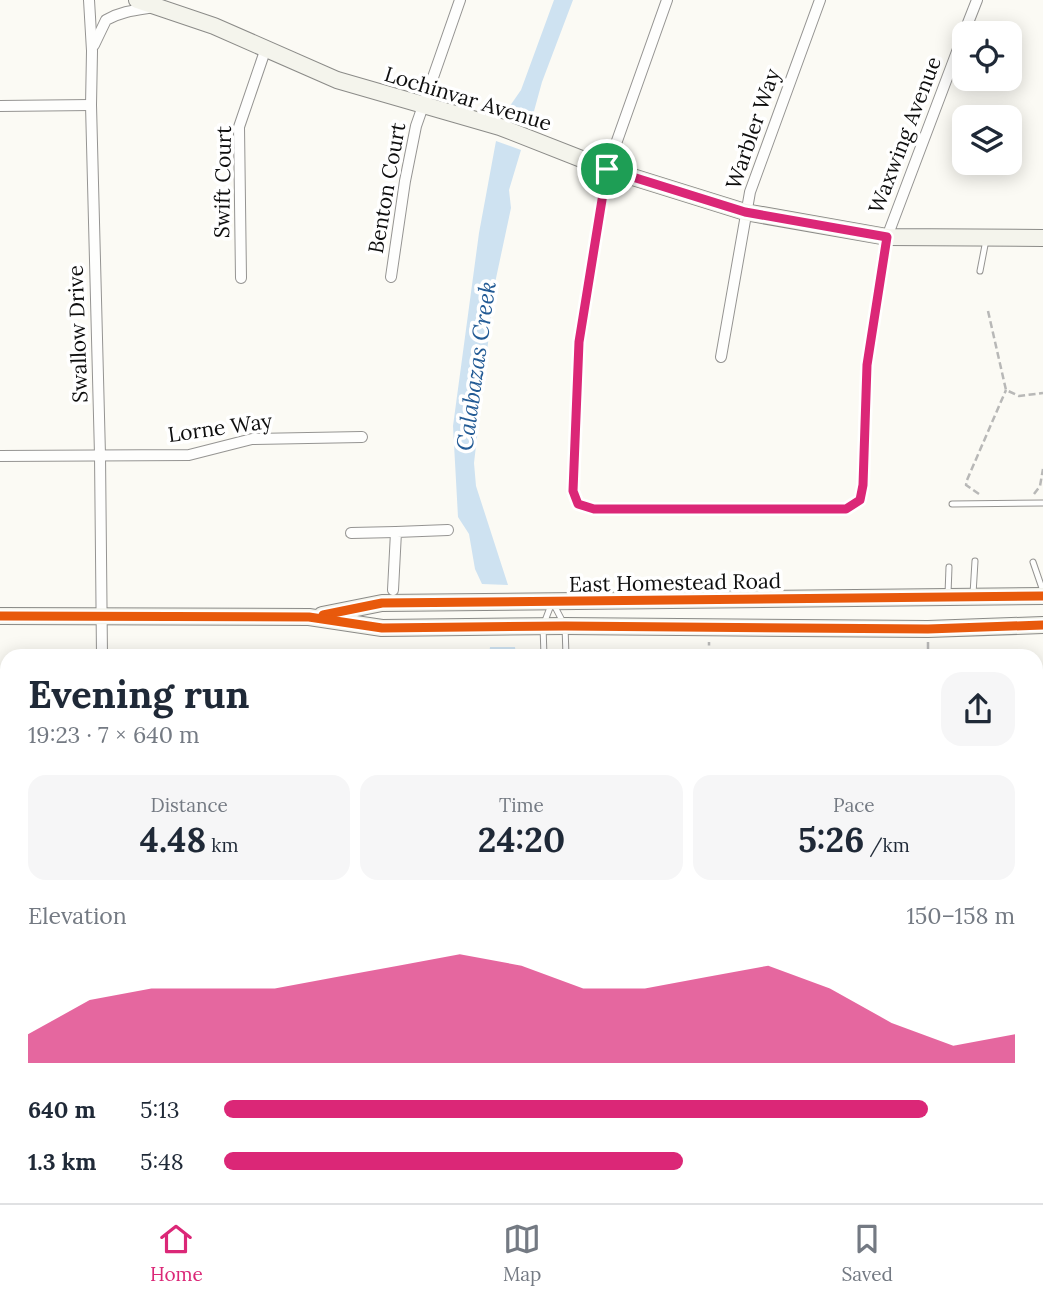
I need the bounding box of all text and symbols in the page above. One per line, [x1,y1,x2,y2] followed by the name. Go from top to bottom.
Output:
[952,21,1022,175] map controls
[952,21,1022,91] button: locate
[862,53,947,217] street label: Waxwing Avenue
[381,60,555,137] street label: Lochinvar Avenue
[719,65,786,193] street label: Warbler Way
[952,105,1022,175] button: layers
[362,119,411,256] street label: Benton Court
[208,125,237,238] street label: Swift Court
[577,139,637,199] pin
[588,150,626,188] icon: arrive
[62,265,93,403] street label: Swallow Drive
[449,279,502,453] water label: Calabazas Creek
[166,407,274,448] street label: Lorne Way
[569,567,781,598] street label: East Homestead Road
[28,670,250,718] text: Evening run
[941,672,1015,746] button: share
[28,720,200,749] text: 19:23 · 7 × 640 m
[151,793,228,817] text: Distance
[499,793,544,817] text: Time
[833,793,875,817] text: Pace
[140,817,206,862] text: 4.48
[478,817,565,862] text: 24:20
[798,817,864,862] text: 5:26
[206,833,238,857] text: km
[864,833,910,857] text: /km
[28,901,127,930] text: Elevation
[906,901,1015,930] text: 150–158 m
[28,1095,96,1124] text: 640 m
[140,1095,179,1124] text: 5:13
[28,1147,96,1176] text: 1.3 km
[140,1147,184,1176] text: 5:48
[150,1220,203,1286] tab: Home
[503,1220,541,1286] tab: Map
[842,1220,893,1286] tab: Saved

